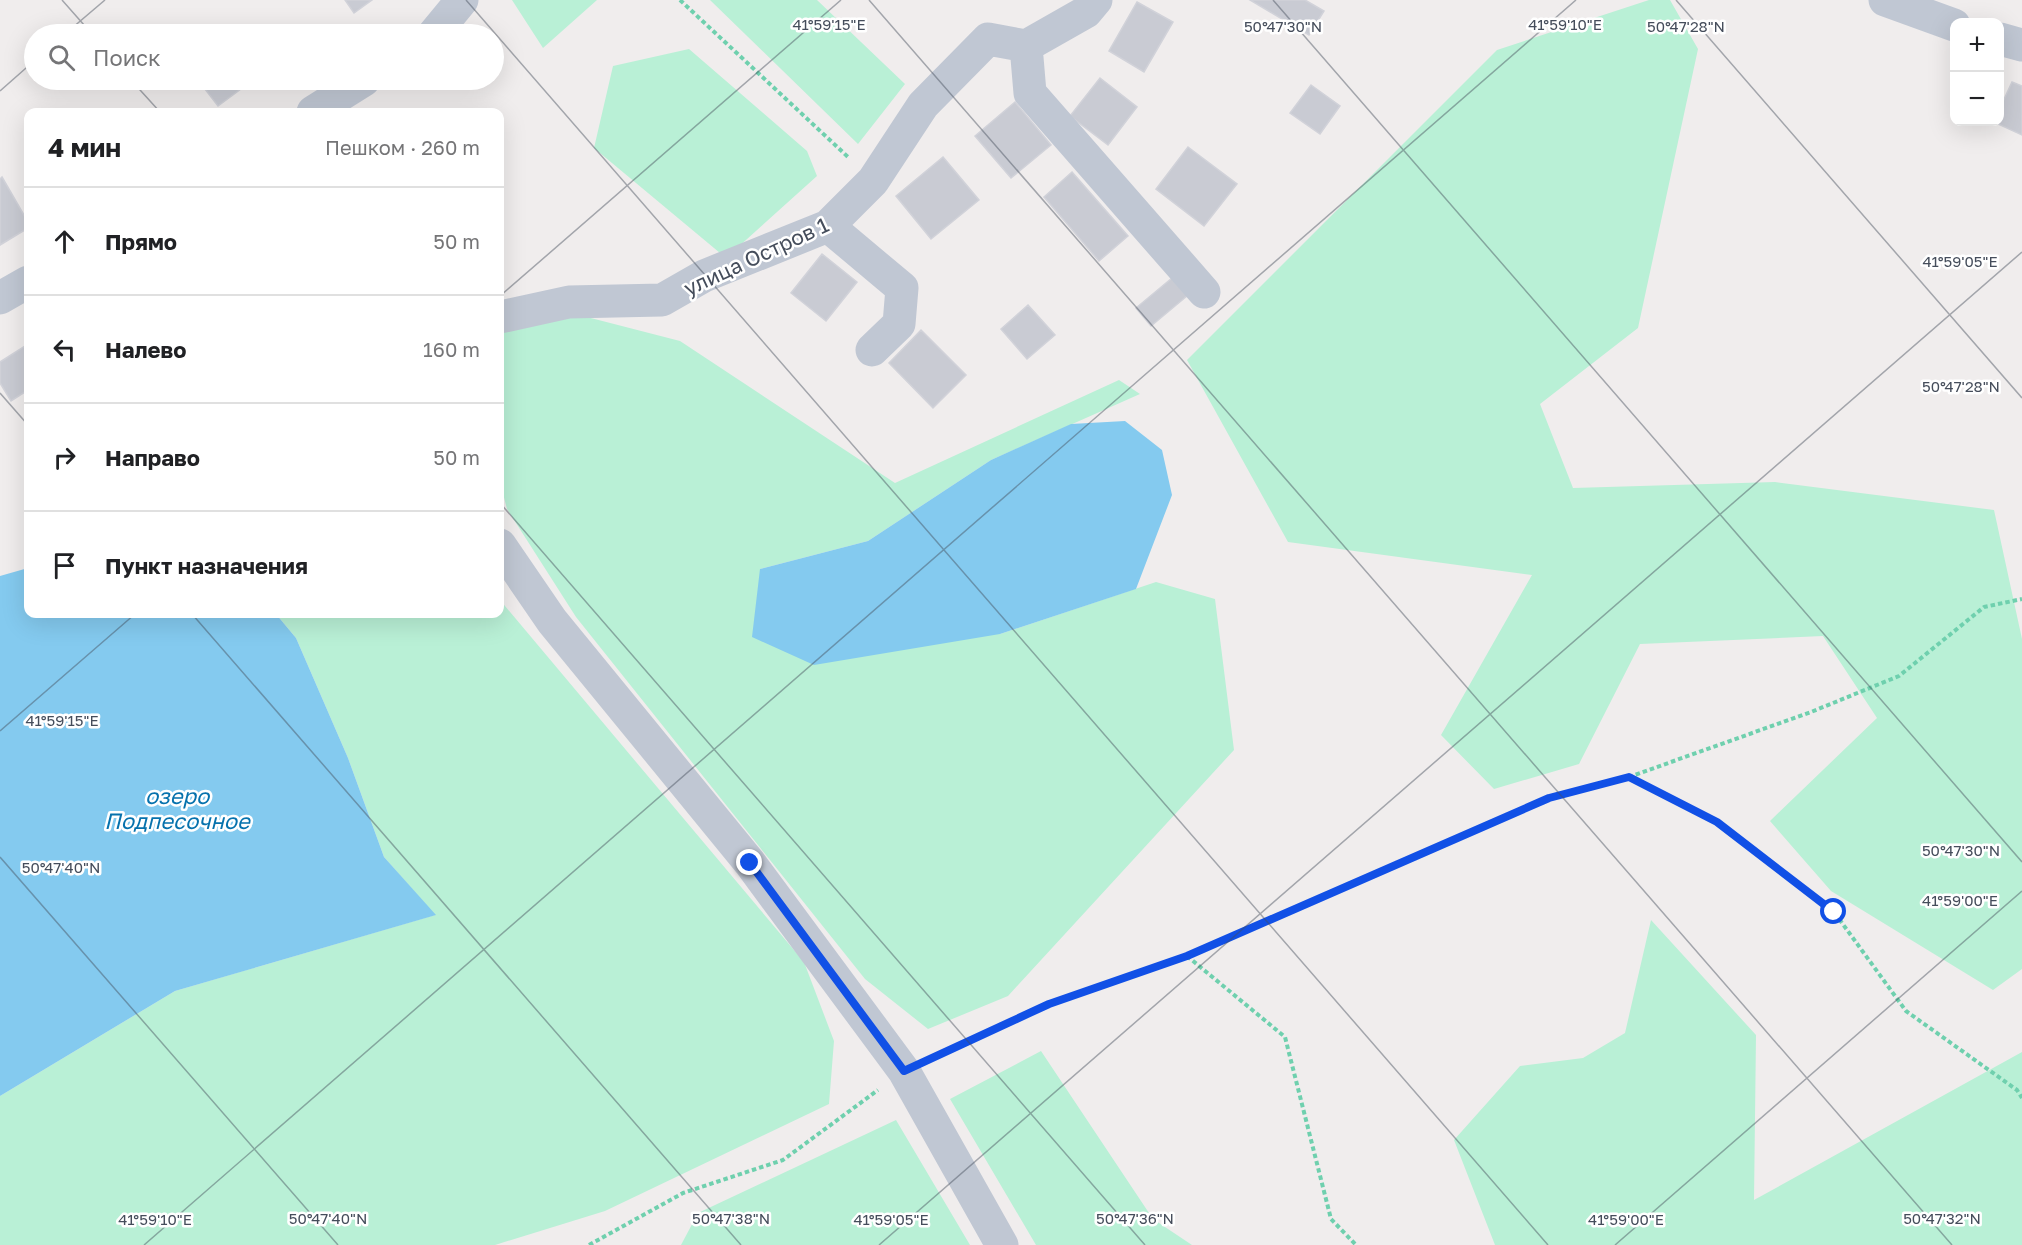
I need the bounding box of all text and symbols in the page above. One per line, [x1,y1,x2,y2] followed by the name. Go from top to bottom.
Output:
[792,15,866,33] text: 41°59'15"E
[1528,15,1602,33] text: 41°59'10"E
[1244,17,1322,35] text: 50°47'30"N
[1647,17,1725,35] text: 50°47'28"N
[1950,18,2004,126] map controls
[1950,18,2004,72] button: +
[24,24,504,90] search box
[45,41,78,74] icon: search
[93,44,161,71] text: Поиск
[1950,72,2004,126] button: −
[48,132,121,163] text: 4 мин
[325,135,480,159] text: Пешком · 260 m
[679,211,833,301] street label: улица Остров 1
[48,225,81,258] icon: ahead
[105,228,177,255] text: Прямо
[433,229,480,253] text: 50 m
[1922,252,1998,270] text: 41°59'05"E
[48,333,81,366] icon: left
[105,336,187,363] text: Налево
[423,337,480,361] text: 160 m
[1922,377,2000,395] text: 50°47'28"N
[48,441,81,474] icon: right
[105,444,200,471] text: Направо
[433,445,480,469] text: 50 m
[48,549,81,582] icon: arrive
[105,552,308,579] text: Пункт назначения
[25,711,99,729] text: 41°59'15"E
[104,782,252,834] water label: озеро Подпесочное
[1922,841,2000,859] text: 50°47'30"N
[736,849,762,875] route end
[22,858,100,876] text: 50°47'40"N
[1922,891,1998,909] text: 41°59'00"E
[1820,898,1846,924] route start
[289,1209,367,1227] text: 50°47'40"N
[692,1209,770,1227] text: 50°47'38"N
[1096,1209,1174,1227] text: 50°47'36"N
[1903,1209,1981,1227] text: 50°47'32"N
[118,1210,192,1228] text: 41°59'10"E
[853,1210,929,1228] text: 41°59'05"E
[1588,1210,1664,1228] text: 41°59'00"E

